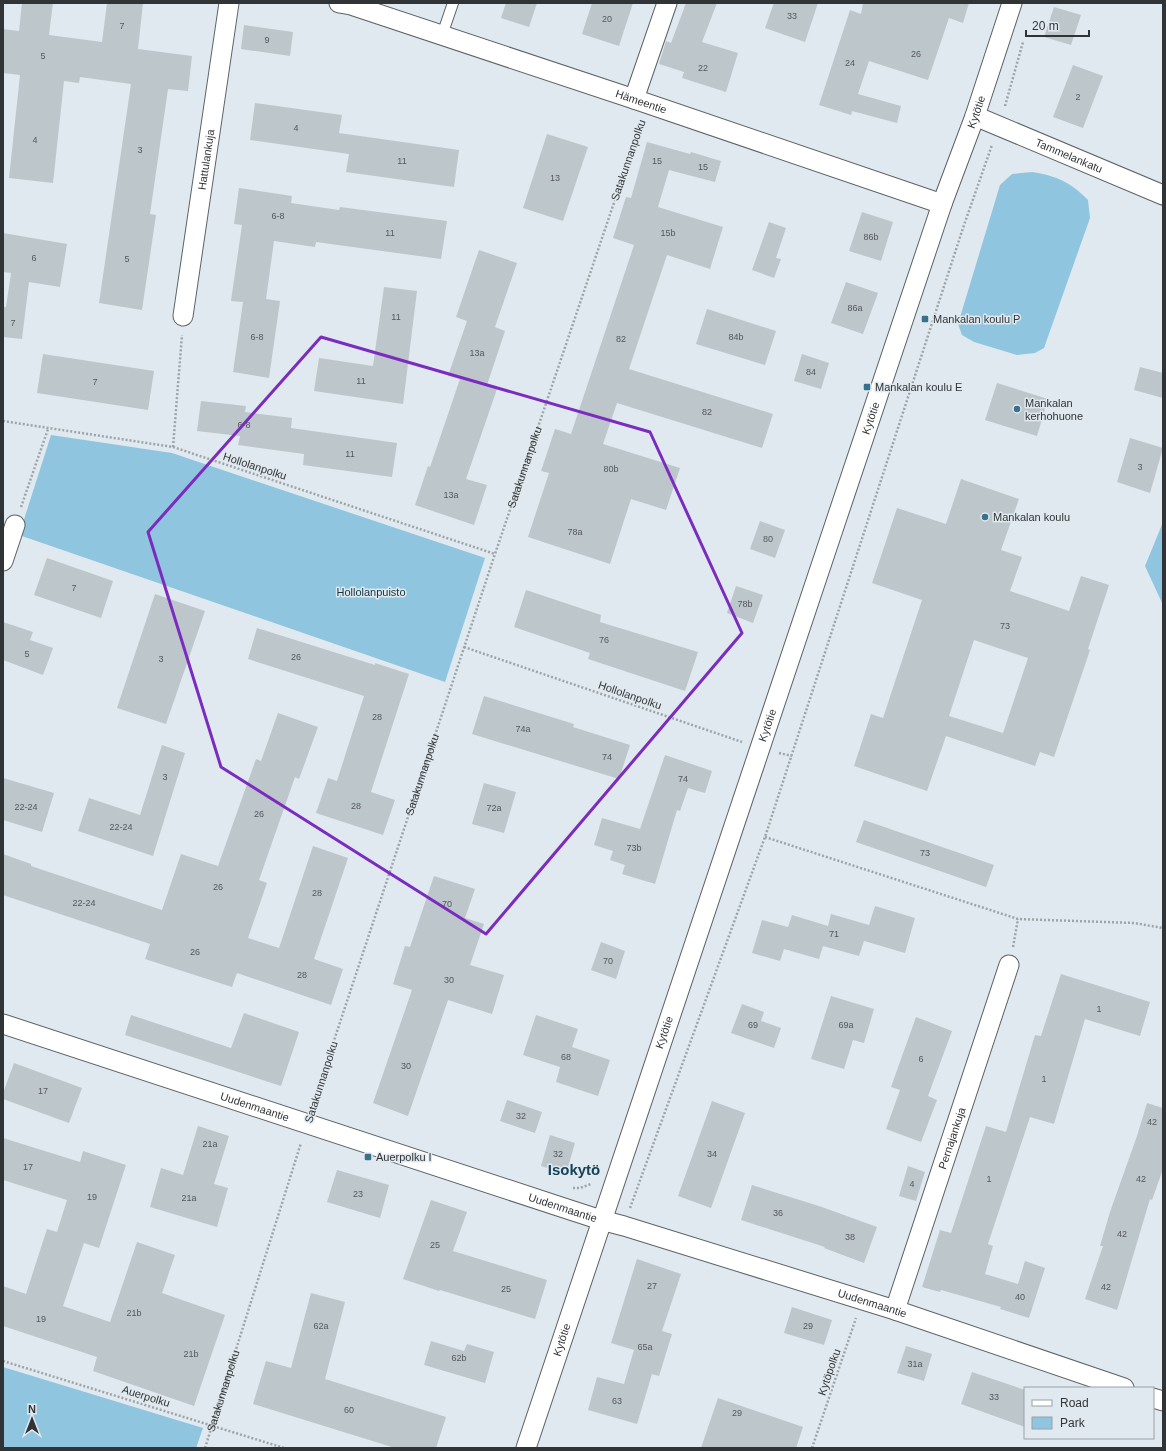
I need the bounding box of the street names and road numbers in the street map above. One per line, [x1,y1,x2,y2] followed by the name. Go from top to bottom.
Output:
[614,87,668,116] street label: Hämeentie
[965,94,987,130] street label: Kytötie
[608,118,648,202] street label: Satakunnanpolku
[196,128,216,191] street label: Hattulankuja
[1034,136,1104,175] street label: Tammelankatu
[859,400,882,436] street label: Kytötie
[505,425,544,509] street label: Satakunnanpolku
[222,450,288,482] street label: Hollolanpolku
[597,679,663,711] street label: Hollolanpolku
[756,707,778,743] street label: Kytötie
[403,732,441,817] street label: Satakunnanpolku
[653,1014,675,1050] street label: Kytötie
[302,1040,340,1124] street label: Satakunnanpolku
[219,1090,291,1123] street label: Uudenmaantie
[936,1105,968,1171] street label: Pernajankuja
[527,1191,599,1224] street label: Uudenmaantie
[836,1287,908,1320] street label: Uudenmaantie
[551,1322,573,1358] street label: Kytötie
[815,1347,843,1397] street label: Kytöpolku
[205,1348,242,1433] street label: Satakunnanpolku
[121,1383,171,1409] street label: Auerpolku

